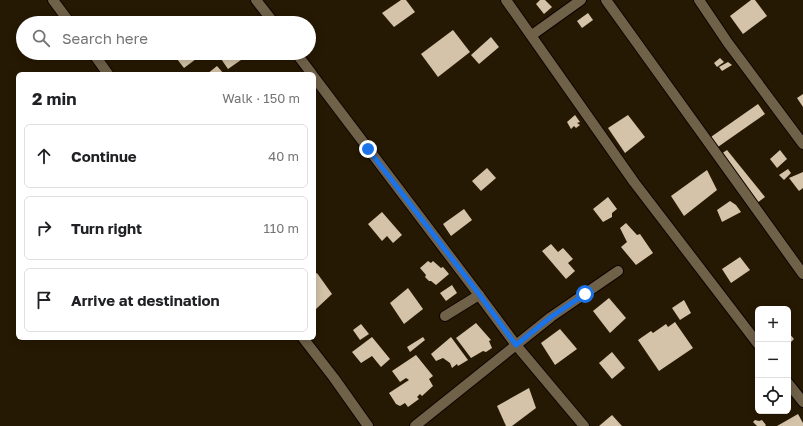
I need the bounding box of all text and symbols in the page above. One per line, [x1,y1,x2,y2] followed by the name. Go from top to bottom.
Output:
[16,16,316,60] search box
[30,27,52,49] icon: search
[62,29,148,47] text: Search here
[32,88,76,109] text: 2 min
[222,90,300,106] text: Walk · 150 m
[359,140,377,158] route end
[33,145,55,167] icon: ahead
[71,147,137,165] text: Continue
[268,148,299,164] text: 40 m
[33,217,55,239] icon: right
[71,219,142,237] text: Turn right
[264,220,299,236] text: 110 m
[576,285,594,303] route start
[33,289,55,311] icon: arrive
[71,291,220,309] text: Arrive at destination
[755,306,791,414] map controls
[755,306,791,342] button: +
[755,342,791,378] button: −
[755,378,791,414] button: locate

